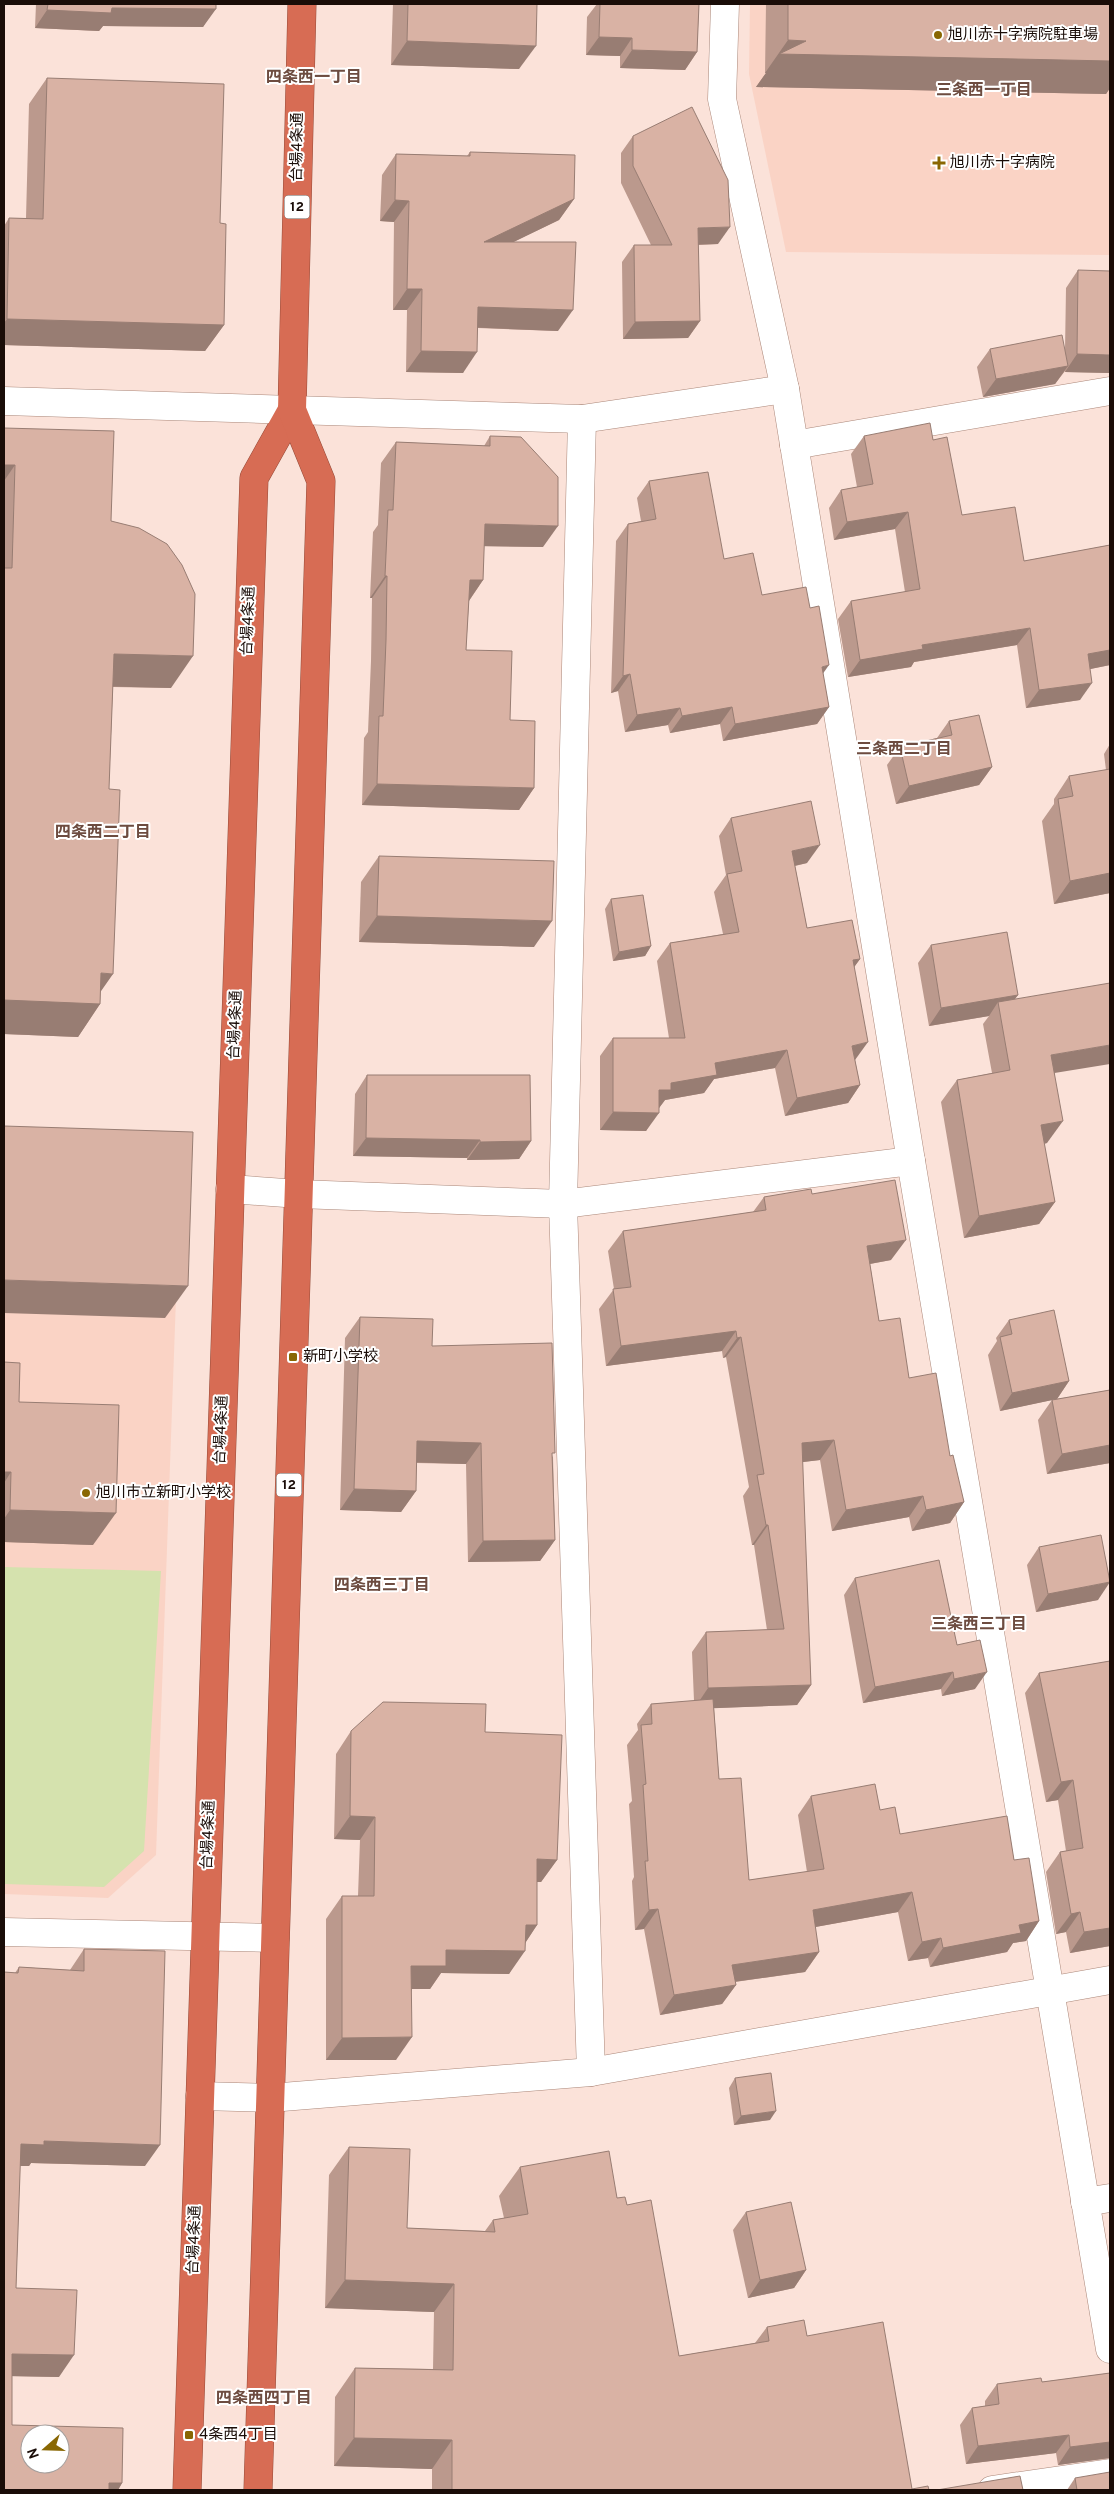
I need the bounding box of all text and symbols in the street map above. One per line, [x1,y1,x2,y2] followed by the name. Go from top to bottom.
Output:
[948,26,1098,45] place label: 旭川赤十字病院駐車場
[932,29,944,41] marker: 旭川赤十字病院駐車場
[266,68,362,88] district label: 四条西一丁目
[936,81,1032,101] district label: 三条西一丁目
[288,112,308,182] street label: 台場4条通
[950,154,1055,173] place label: 旭川赤十字病院
[932,156,946,170] marker: 旭川赤十字病院
[284,196,310,218] road number: 12
[238,586,260,656] street label: 台場4条通
[856,740,952,760] district label: 三条西二丁目
[55,823,151,843] district label: 四条西二丁目
[225,990,247,1060] street label: 台場4条通
[303,1348,378,1367] place label: 新町小学校
[287,1351,299,1363] marker: 新町小学校
[211,1395,233,1465] street label: 台場4条通
[276,1474,302,1496] road number: 12
[96,1484,231,1503] place label: 旭川市立新町小学校
[80,1487,92,1499] marker: 旭川市立新町小学校
[334,1576,430,1596] district label: 四条西三丁目
[931,1615,1027,1635] district label: 三条西三丁目
[198,1800,220,1870] street label: 台場4条通
[184,2205,206,2275] street label: 台場4条通
[216,2389,312,2409] district label: 四条西四丁目
[20,2424,70,2474] north arrow
[199,2426,278,2445] place label: 4条西4丁目
[183,2429,195,2441] marker: 4条西4丁目
[24,2445,44,2461] text: N

